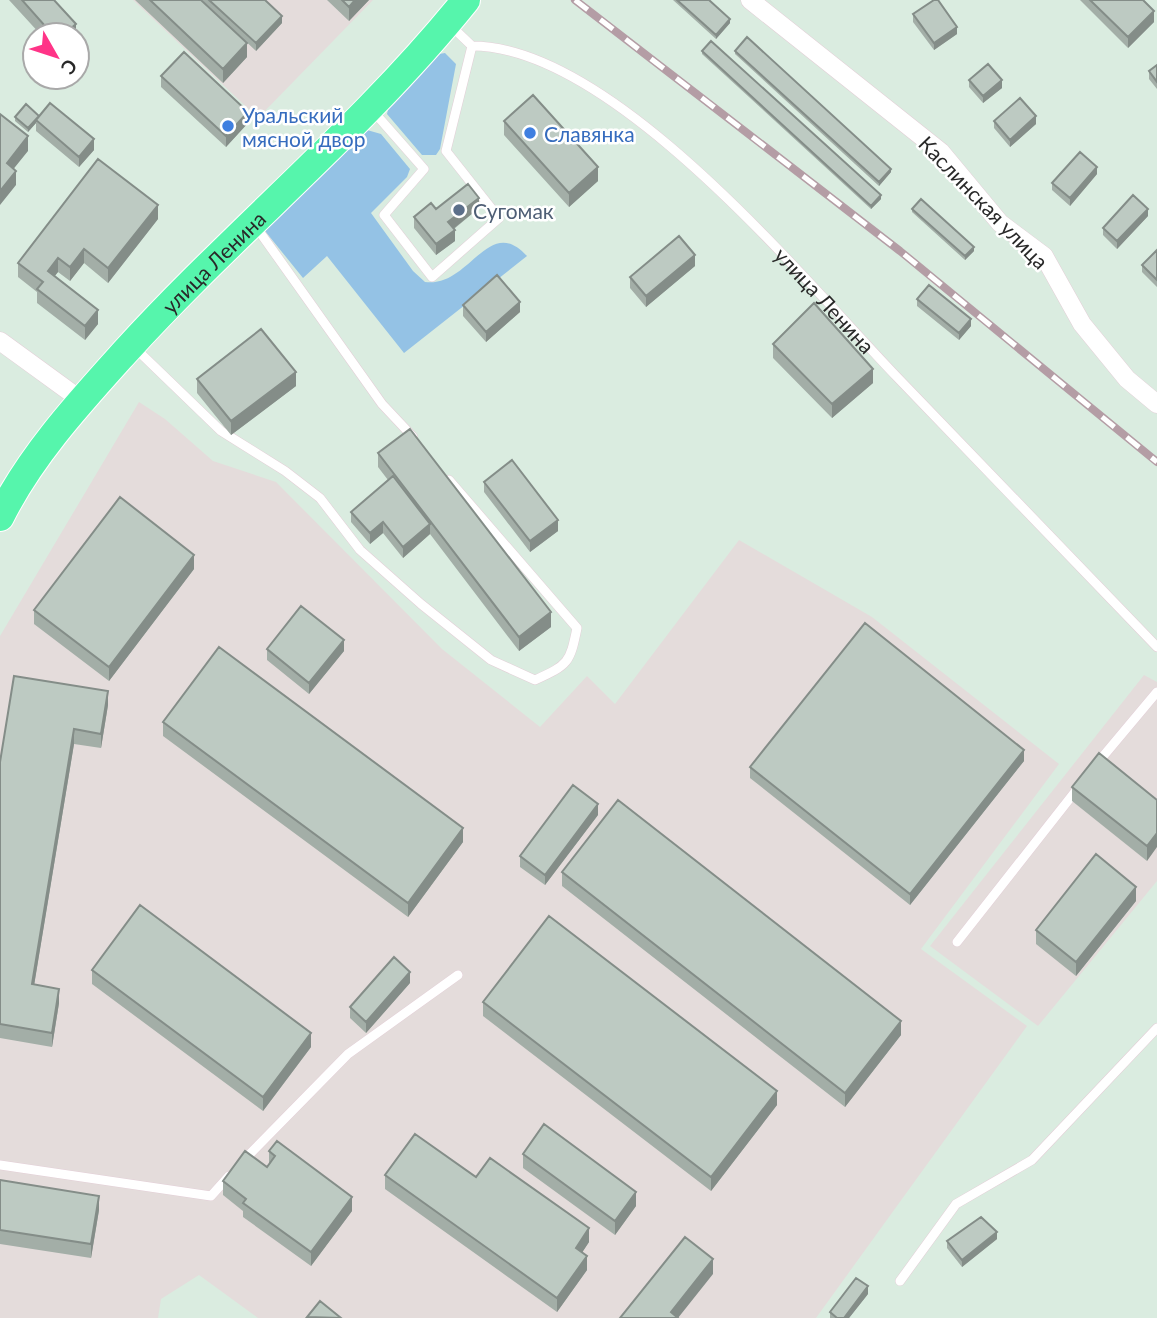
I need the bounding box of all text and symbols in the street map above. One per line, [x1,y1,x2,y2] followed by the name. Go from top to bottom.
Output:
[21,21,91,91] north arrow
[56,55,82,79] text: С
[242,102,365,151] place label: Уральский мясной двор
[220,118,236,134] marker: Уральский мясной двор
[544,121,635,146] place label: Славянка
[522,125,538,141] marker: Славянка
[914,130,1054,274] street label: Каслинская улица
[473,198,554,223] place label: Сугомак
[451,202,467,218] marker: Сугомак
[156,205,270,318] street label: улица Ленина
[770,242,880,358] street label: улица Ленина

